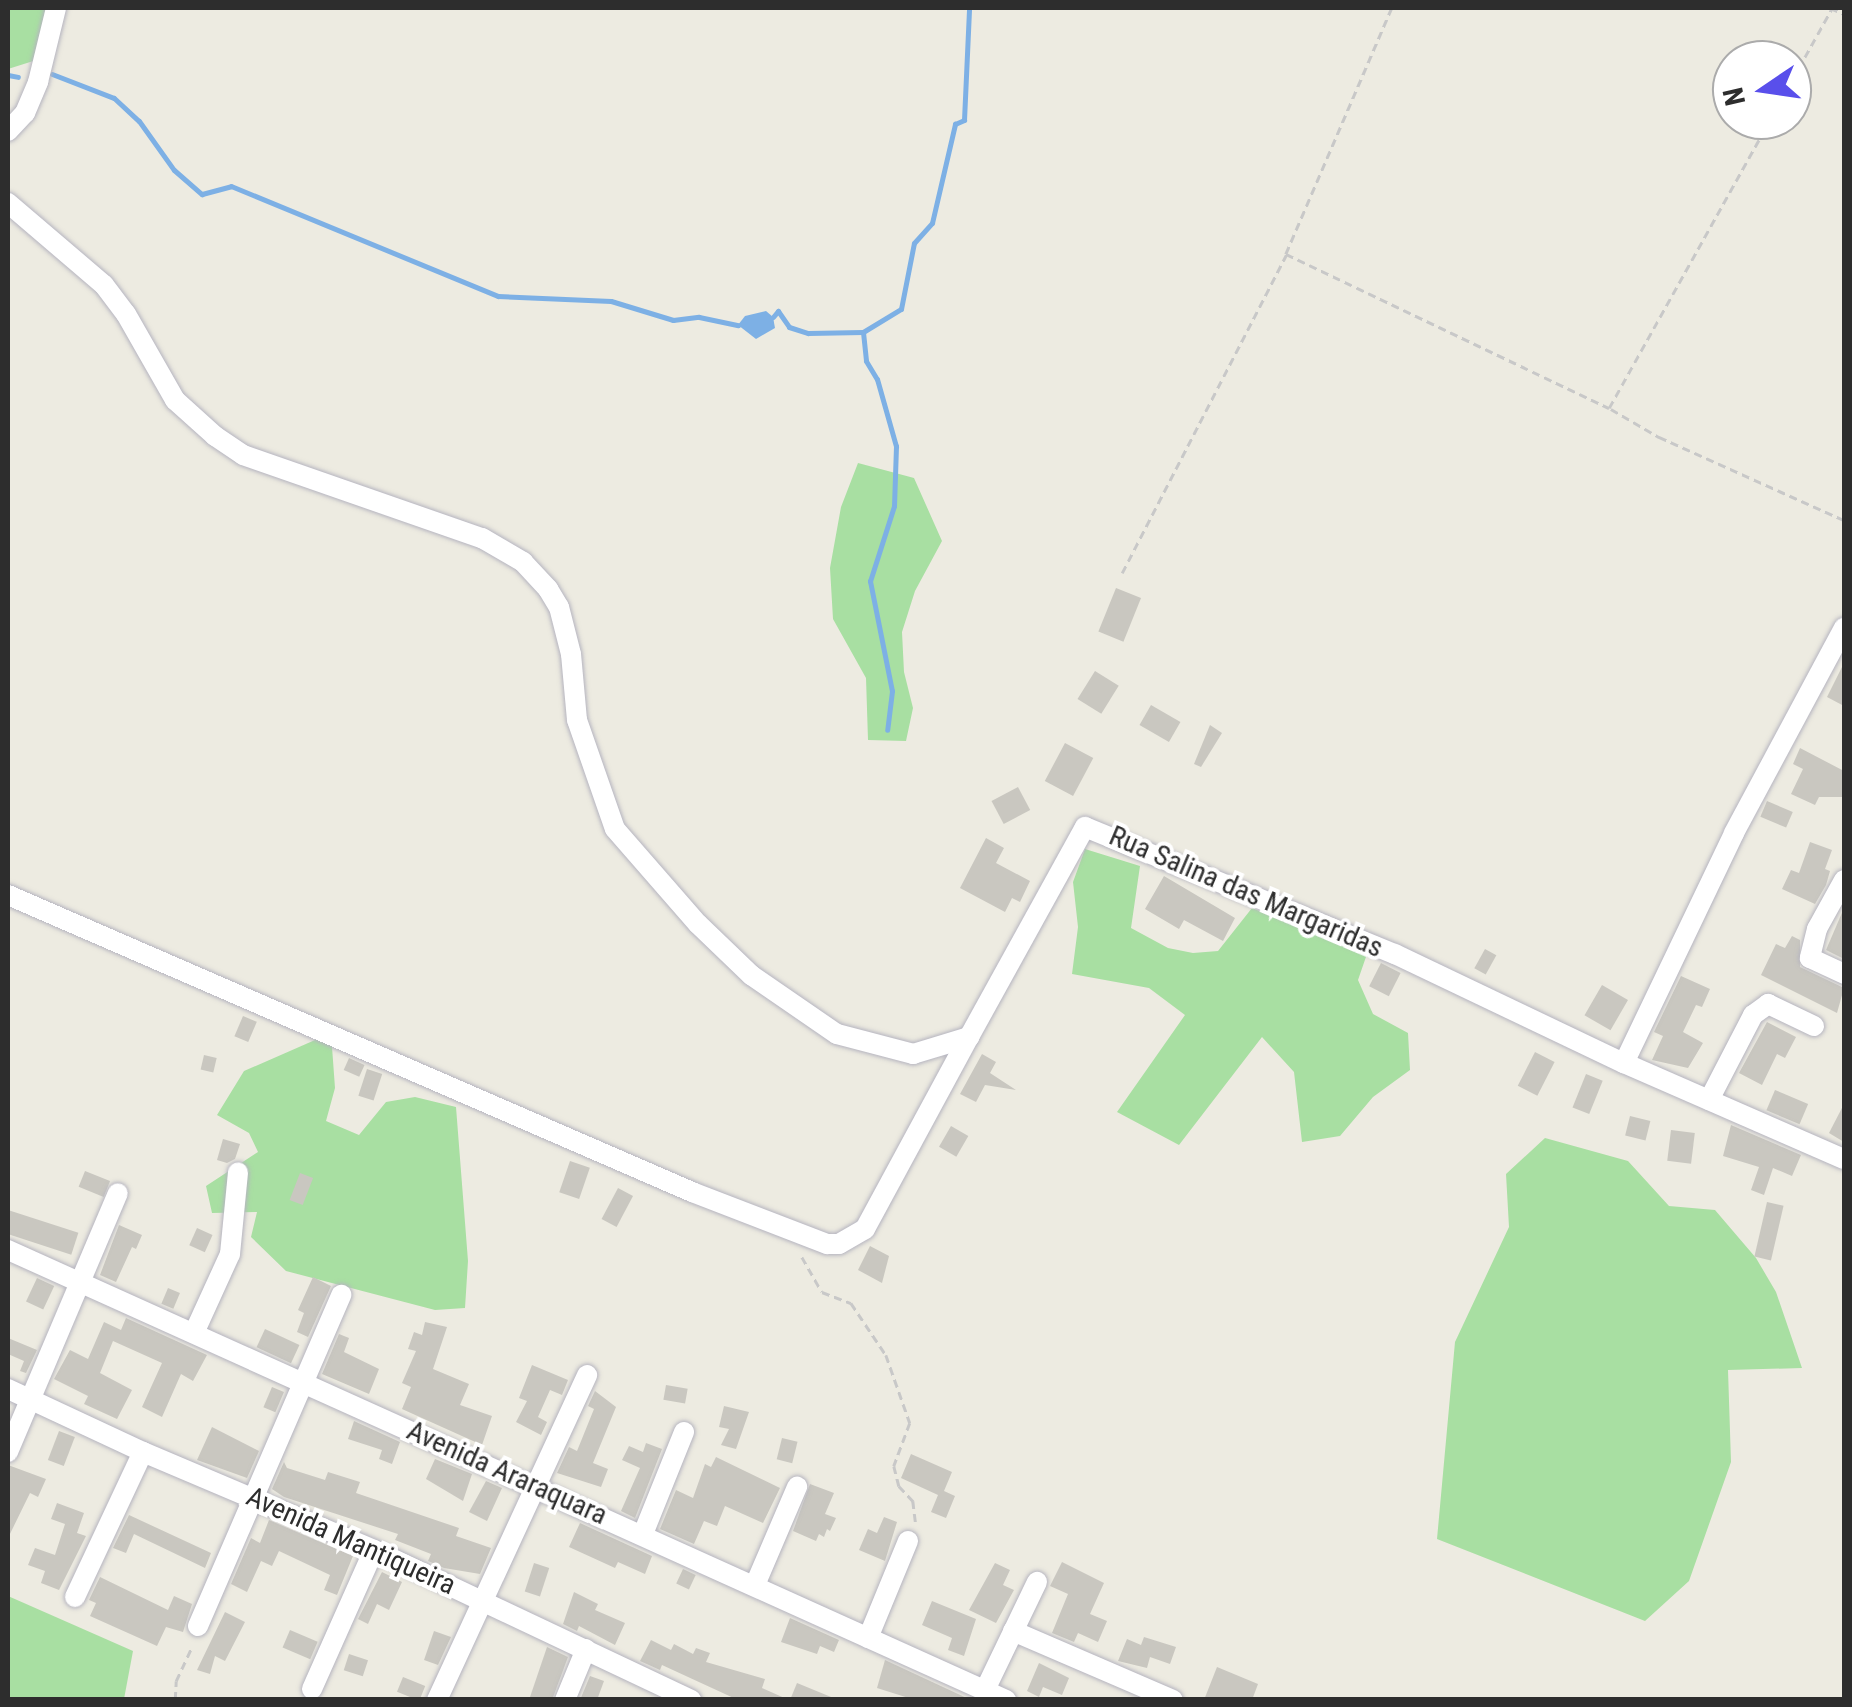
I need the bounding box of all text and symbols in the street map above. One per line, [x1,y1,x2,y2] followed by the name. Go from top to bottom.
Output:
[1712,40,1812,140] north arrow
[1716,84,1752,108] text: N
[1104,819,1388,965] street label: Rua Salina das Margaridas
[402,1414,612,1532] street label: Avenida Araraquara
[241,1480,461,1602] street label: Avenida Mantiqueira

